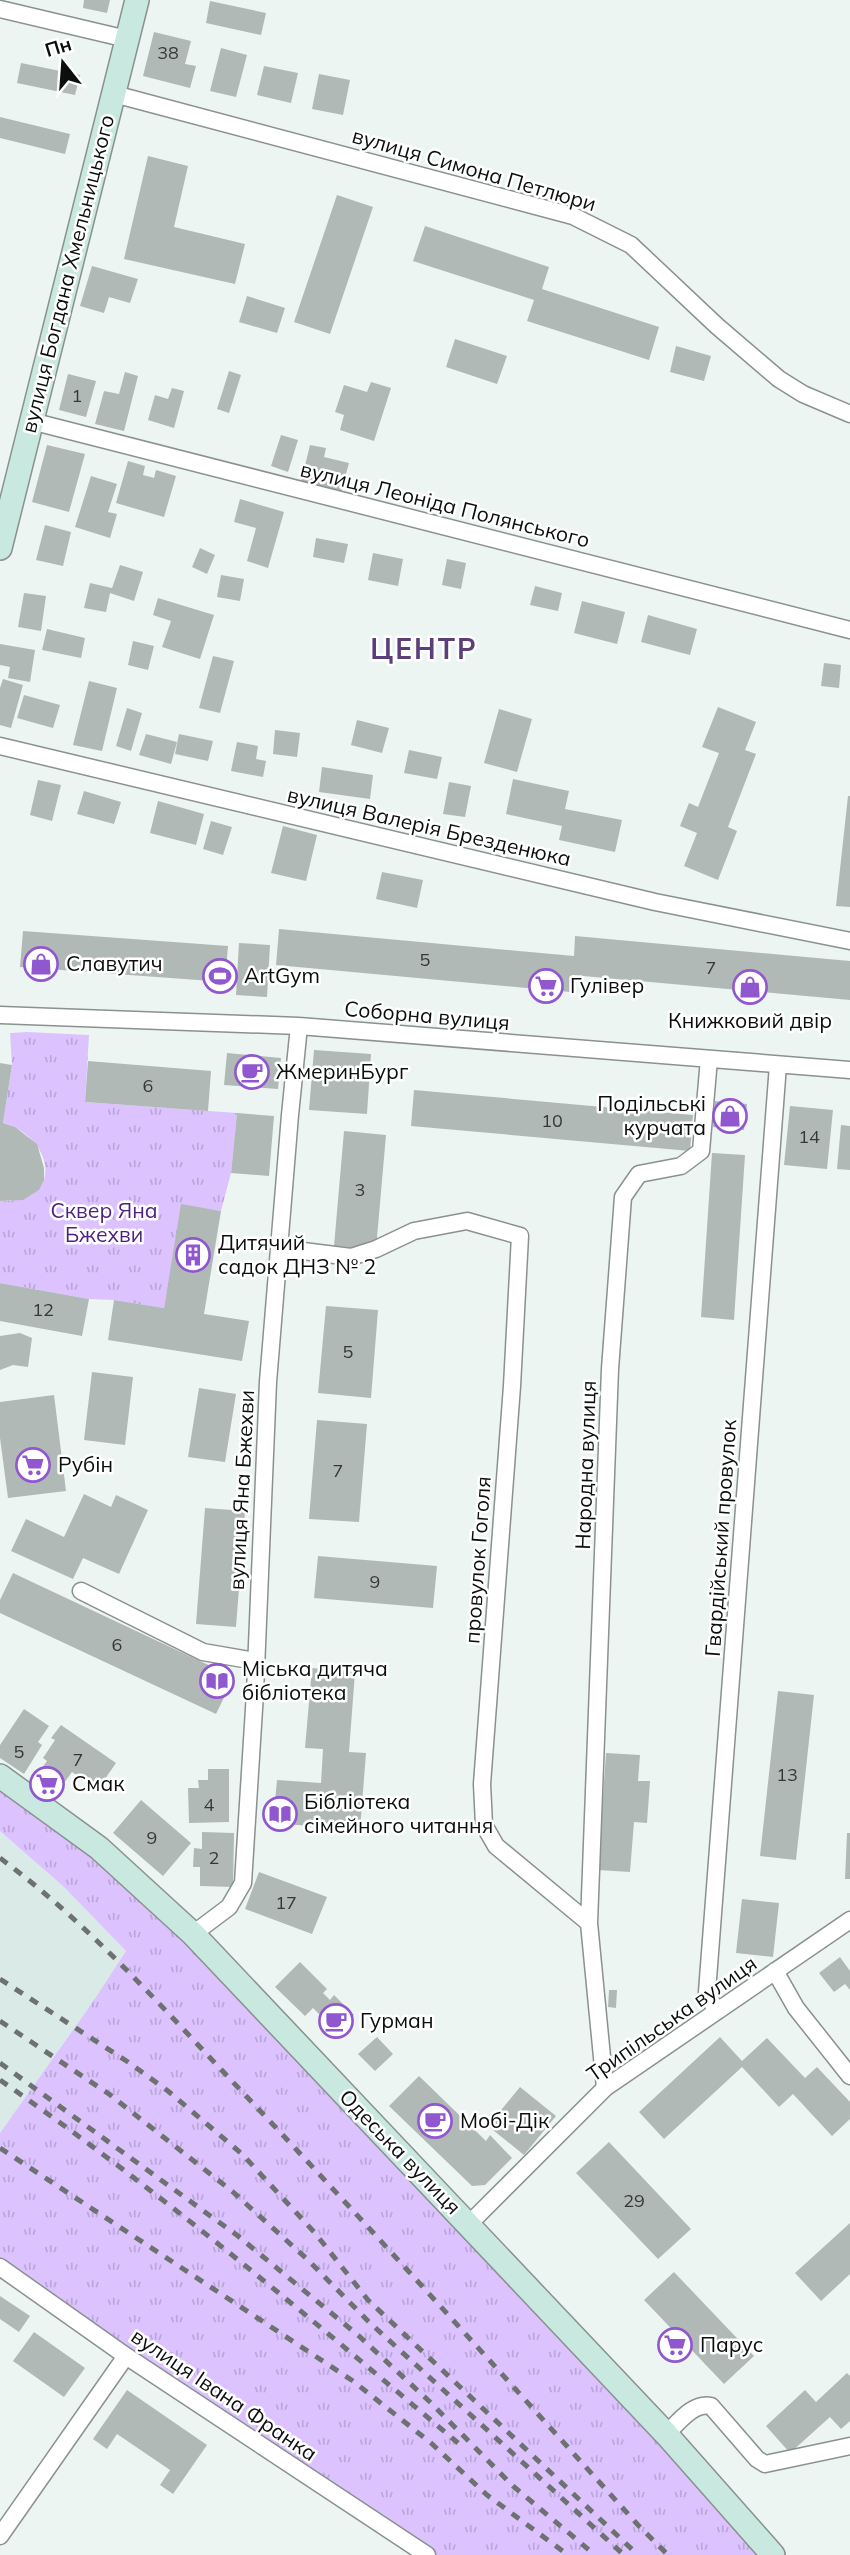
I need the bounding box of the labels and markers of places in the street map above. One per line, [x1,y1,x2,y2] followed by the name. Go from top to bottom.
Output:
[22,945,60,983] shop icon: Славутич
[66,950,163,976] place label: Славутич
[201,957,239,995] sports icon: ArtGym
[244,962,320,988] place label: ArtGym
[527,967,565,1005] supermarket icon: Гулівер
[731,968,769,1006] shop icon: Книжковий двір
[570,972,644,998] place label: Гулівер
[668,1007,832,1033] place label: Книжковий двір
[233,1053,271,1091] cafe icon: ЖмеринБург
[276,1058,409,1084] place label: ЖмеринБург
[597,1090,706,1140] place label: Подільські курчата
[711,1097,749,1135] shop icon: Подільські курчата
[218,1229,376,1279] place label: Дитячий садок ДНЗ № 2
[174,1236,212,1274] building icon: Дитячий садок ДНЗ № 2
[14,1446,52,1484] supermarket icon: Рубін
[58,1451,113,1477] place label: Рубін
[242,1655,388,1705] place label: Міська дитяча бібліотека
[198,1662,236,1700] library icon: Міська дитяча бібліотека
[28,1765,66,1803] supermarket icon: Смак
[72,1770,125,1796] place label: Смак
[304,1788,493,1838] place label: Бібліотека сімейного читання
[261,1795,299,1833] library icon: Бібліотека сімейного читання
[317,2002,355,2040] cafe icon: Гурман
[360,2007,433,2033] place label: Гурман
[416,2102,454,2140] cafe icon: Мобі-Дік
[460,2107,550,2133] place label: Мобі-Дік
[656,2326,694,2364] supermarket icon: Парус
[700,2331,763,2357] place label: Парус

